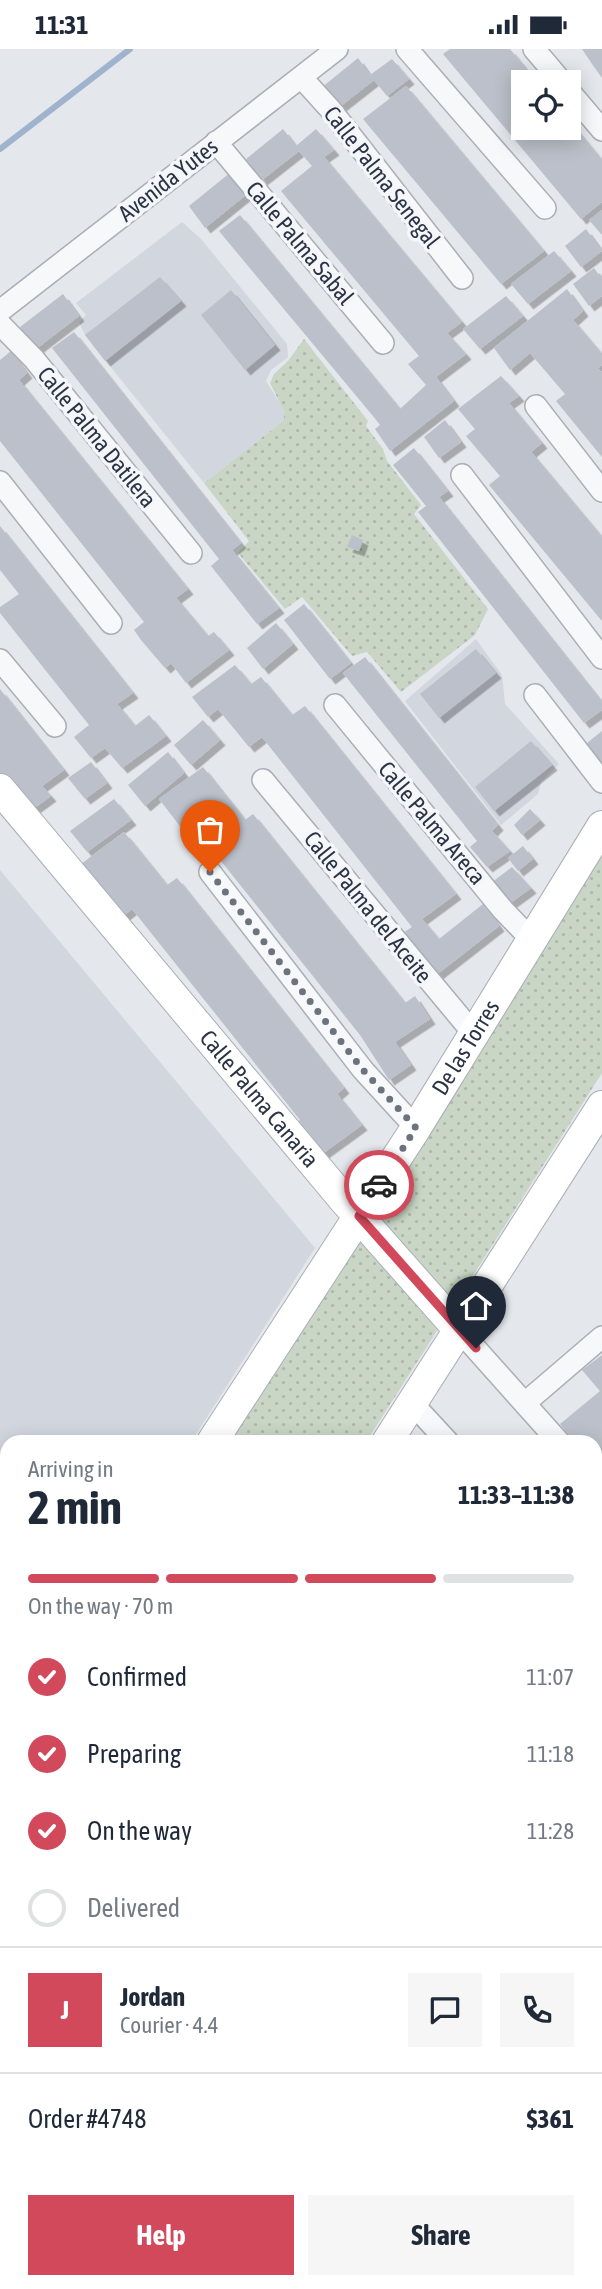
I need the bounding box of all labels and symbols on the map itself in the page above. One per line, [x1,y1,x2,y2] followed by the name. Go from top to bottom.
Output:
[319,101,445,253] street label: Calle Palma Senegal
[113,133,223,227] street label: Avenida Yutes
[241,176,359,310] street label: Calle Palma Sabal
[32,361,162,513] street label: Calle Palma Datilera
[373,756,491,890] street label: Calle Palma Areca
[180,800,240,872] pin
[299,826,437,988] street label: Calle Palma del Aceite
[427,995,505,1100] street label: De las Torres
[195,1025,324,1172] street label: Calle Palma Canaria
[344,1150,414,1220] courier
[446,1276,506,1348] pin

